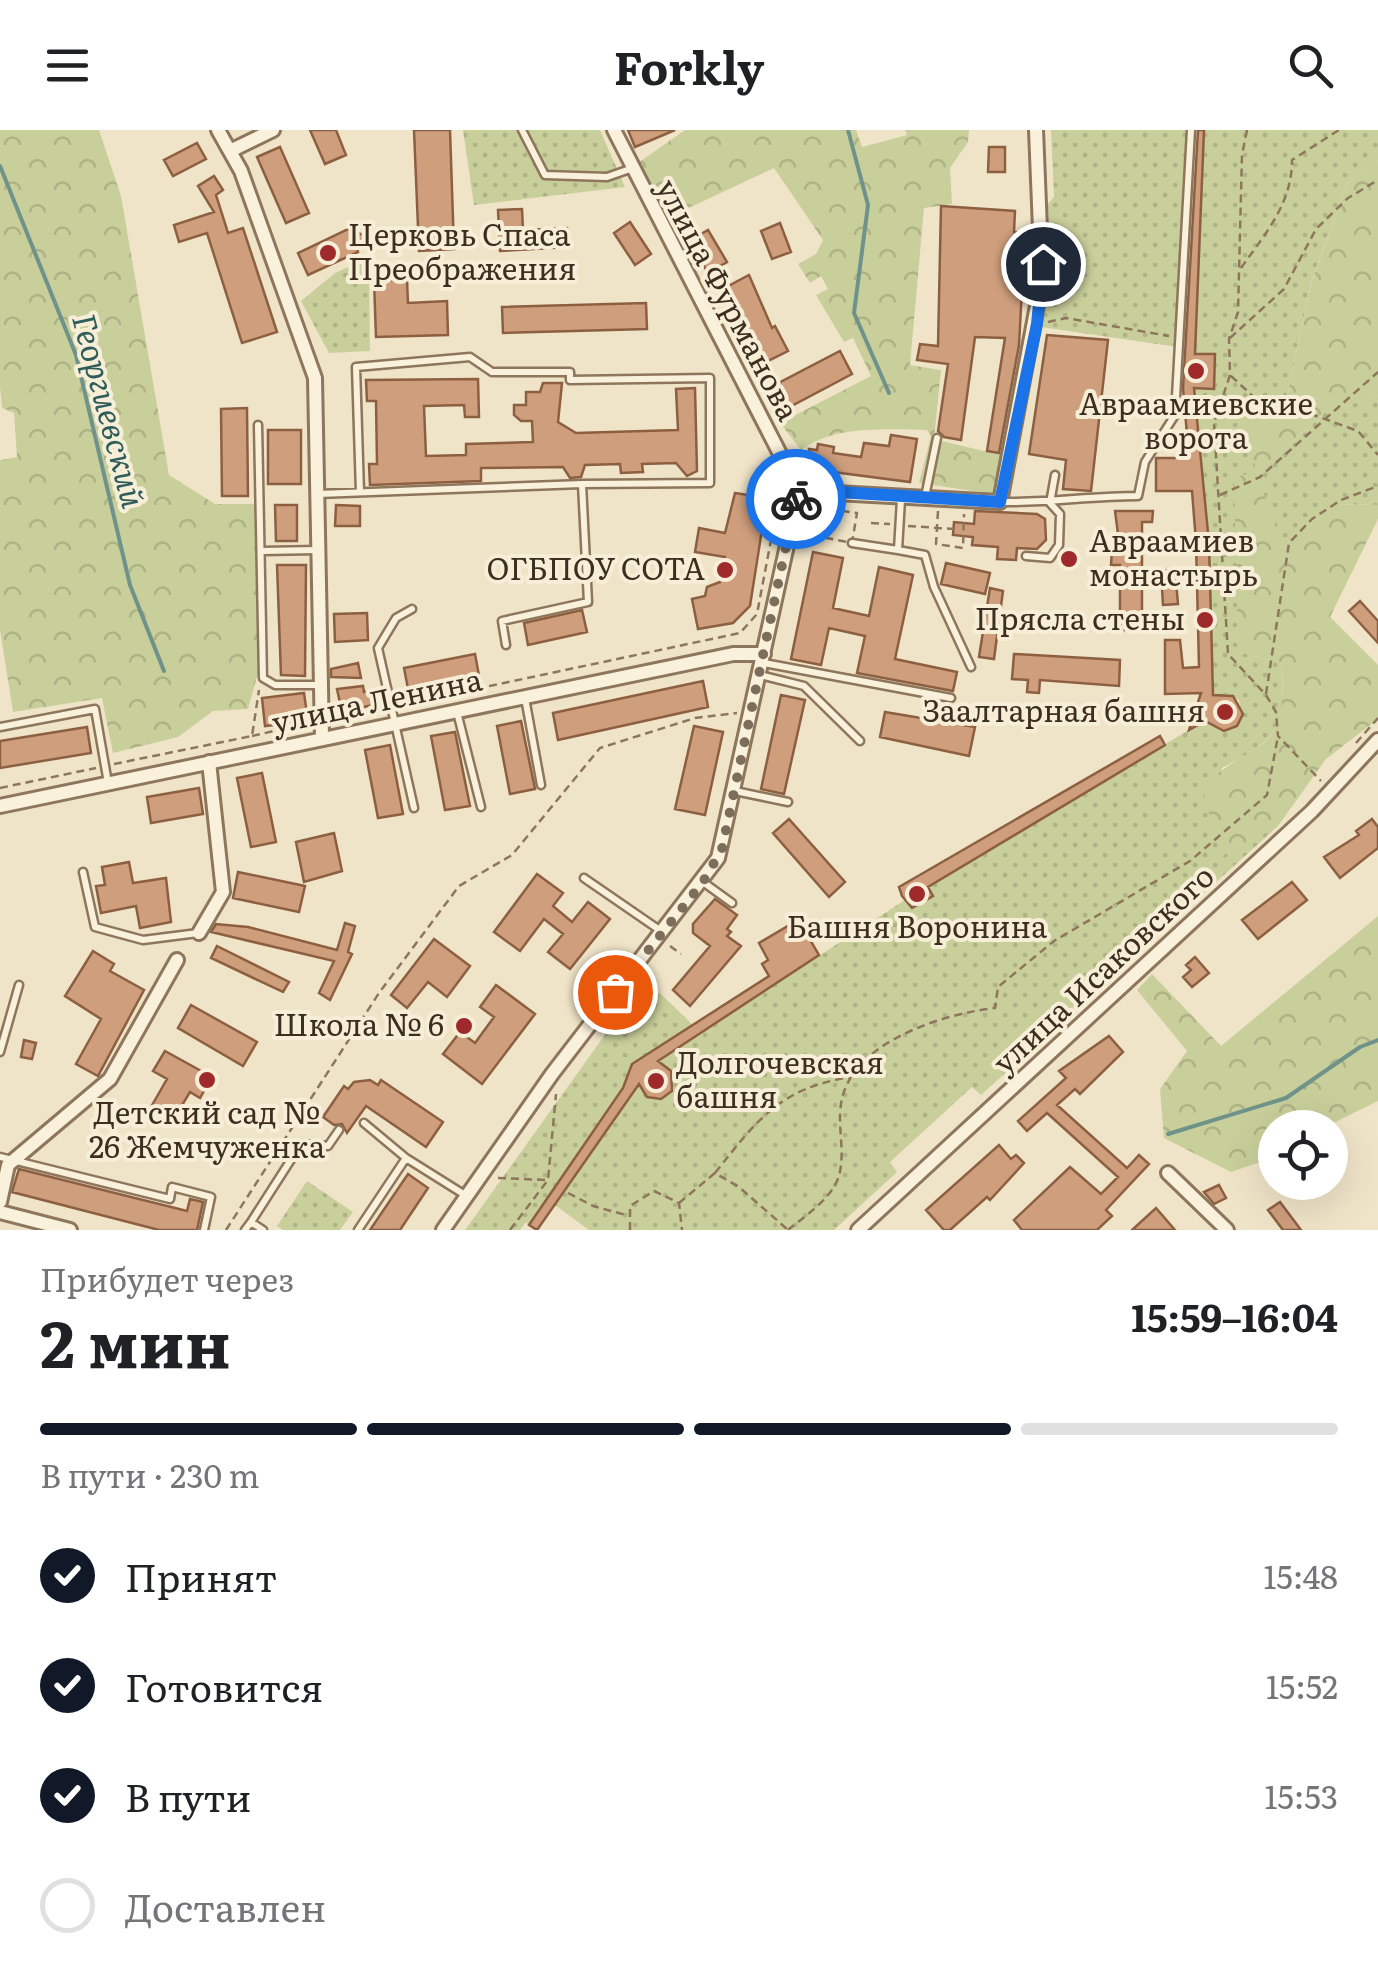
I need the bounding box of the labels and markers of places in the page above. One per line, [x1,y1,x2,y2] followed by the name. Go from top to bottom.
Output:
[348,211,576,289] place label: Церковь Спаса Преображения
[1001,222,1086,307] pin
[317,242,339,264] marker: Церковь Спаса Преображения
[1185,360,1207,382] marker: Авраамиевские ворота
[1079,380,1313,458] place label: Авраамиевские ворота
[1089,517,1258,595] place label: Авраамиев монастырь
[487,545,705,589] place label: ОГБПОУ СОТА
[1058,548,1080,570] marker: Авраамиев монастырь
[714,559,736,581] marker: ОГБПОУ СОТА
[975,595,1185,639] place label: Прясла стены
[1194,609,1216,631] marker: Прясла стены
[922,687,1205,731] place label: Заалтарная башня
[1214,701,1236,723] marker: Заалтарная башня
[906,883,928,905] marker: Башня Воронина
[787,903,1048,947] place label: Башня Воронина
[573,950,658,1035] pin
[274,1001,444,1045] place label: Школа № 6
[453,1015,475,1037] marker: Школа № 6
[676,1039,884,1117] place label: Долгочевская башня
[196,1069,218,1091] marker: Детский сад № 26 Жемчуженка
[645,1070,667,1092] marker: Долгочевская башня
[89,1089,326,1167] place label: Детский сад № 26 Жемчуженка

